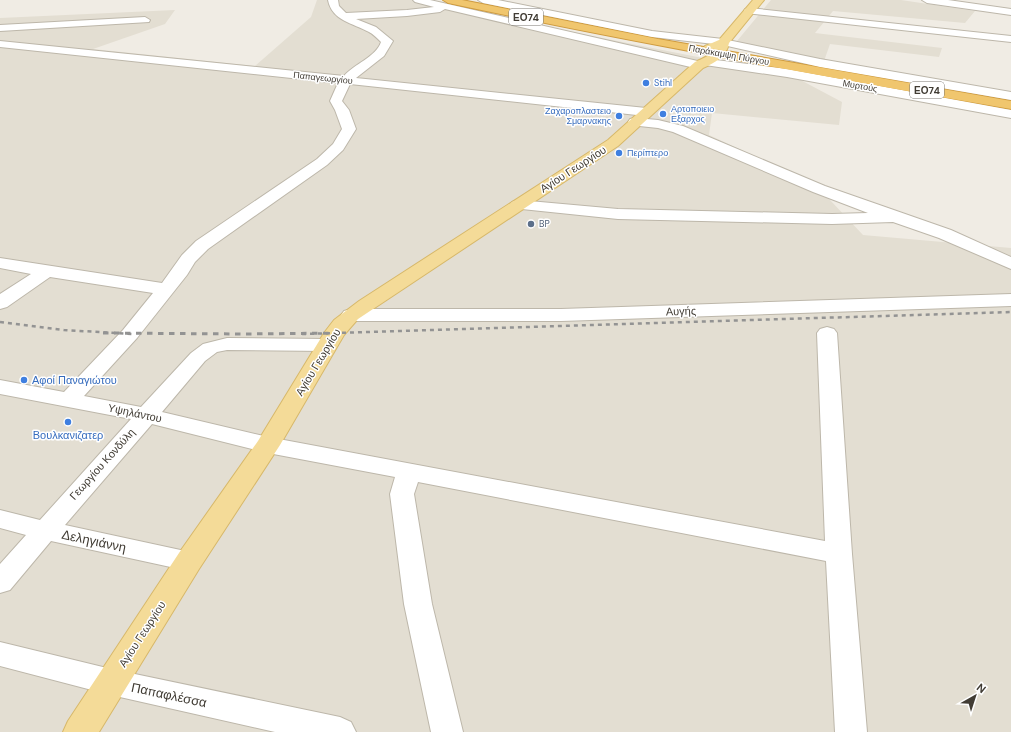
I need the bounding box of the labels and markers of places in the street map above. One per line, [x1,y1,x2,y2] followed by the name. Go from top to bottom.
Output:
[654,77,672,89] place label: Stihl
[641,78,651,88] marker: Stihl
[671,103,714,125] place label: Αρτοποιειο Εξαρχος
[545,105,612,127] place label: Ζαχαροπλαστειο Σμαρνακης
[658,109,668,119] marker: Αρτοποιειο Εξαρχος
[614,111,624,121] marker: Ζαχαροπλαστειο Σμαρνακης
[627,147,668,159] place label: Περίπτερο
[614,148,624,158] marker: Περίπτερο
[539,218,550,230] place label: BP
[526,219,536,229] marker: BP
[32,373,117,387] place label: Αφοί Παναγιώτου
[19,375,29,385] marker: Αφοί Παναγιώτου
[63,417,73,427] marker: Βουλκανιζατερ
[33,428,103,442] place label: Βουλκανιζατερ

